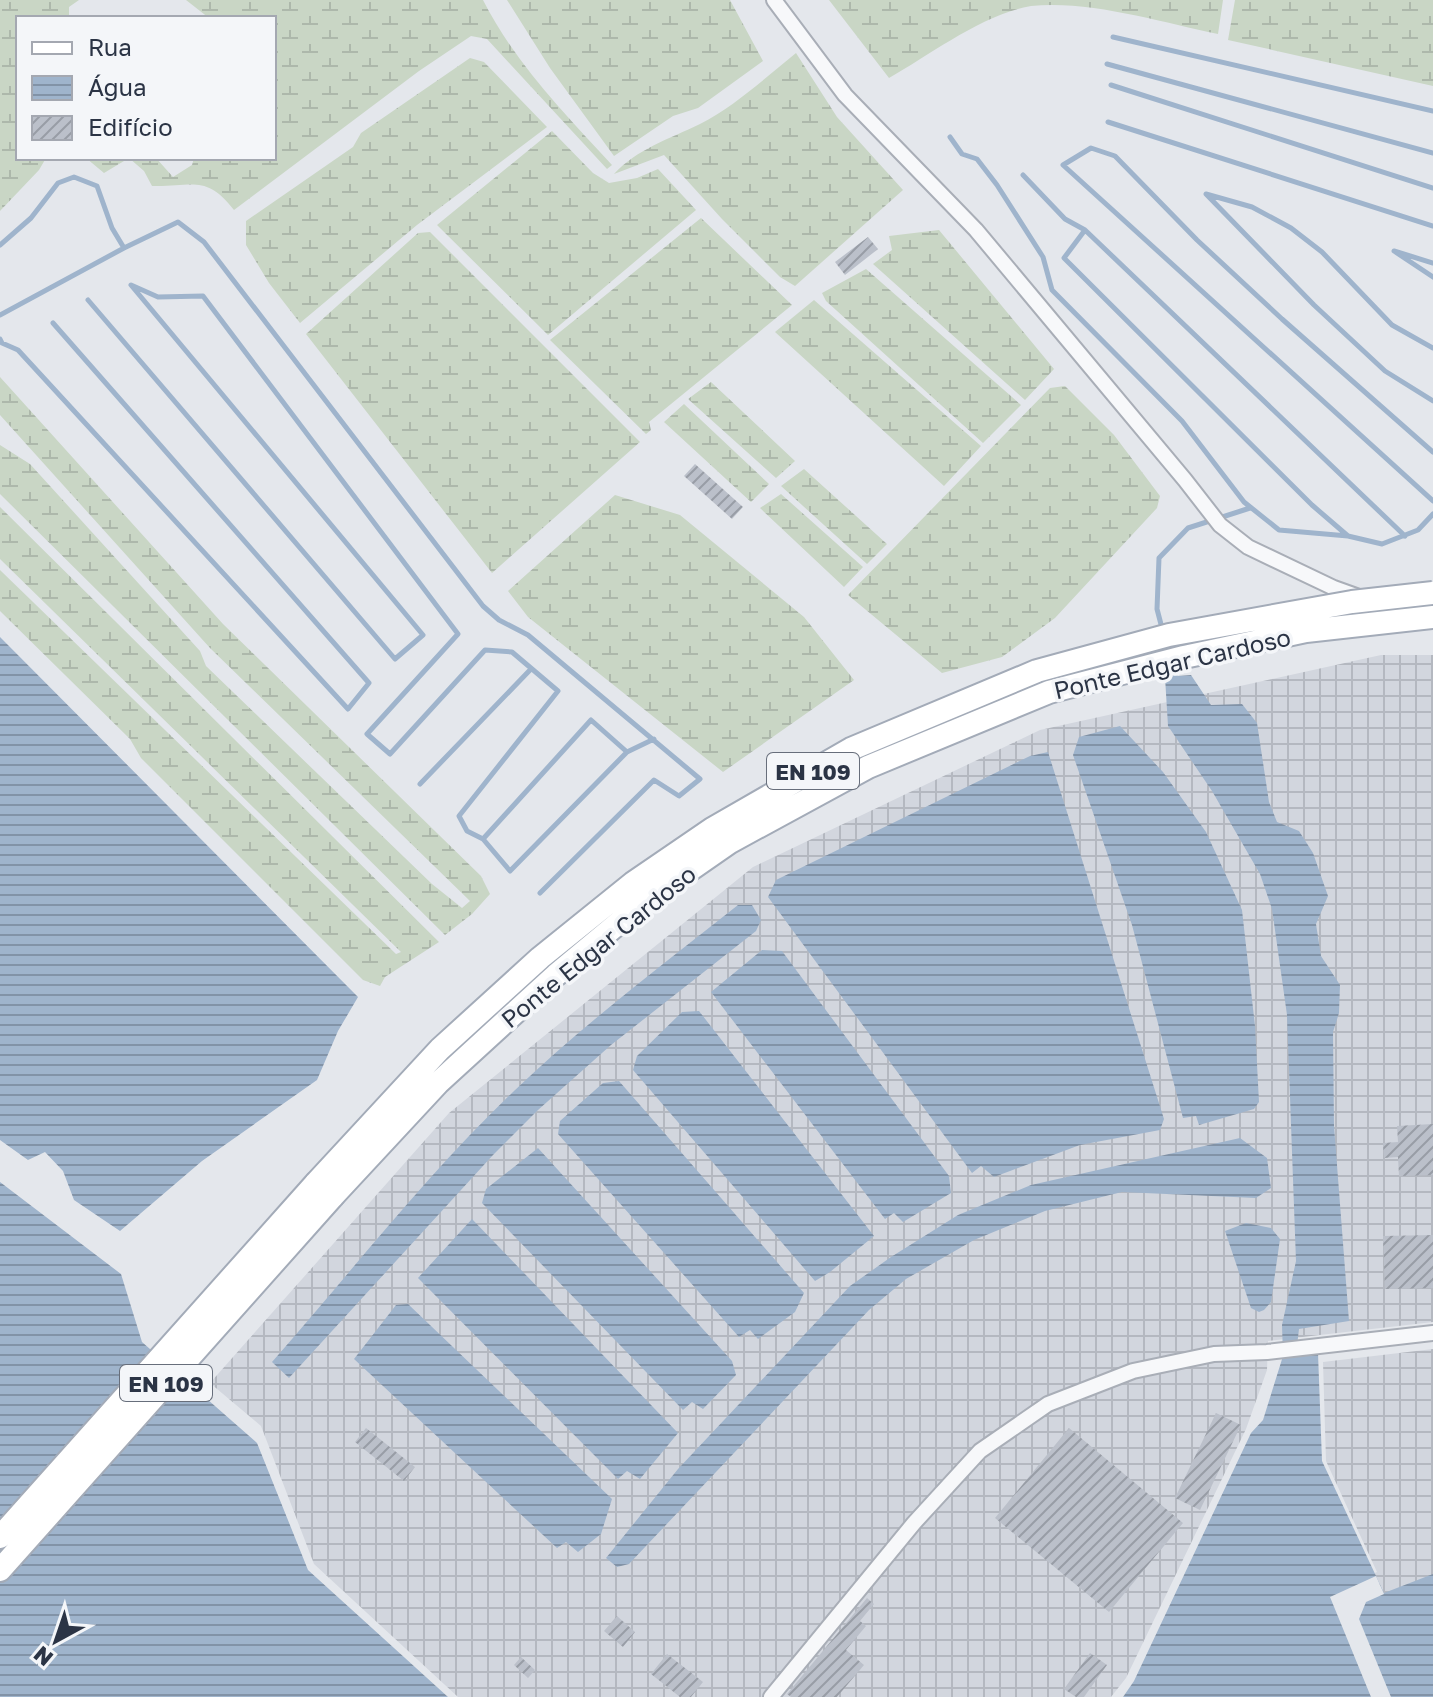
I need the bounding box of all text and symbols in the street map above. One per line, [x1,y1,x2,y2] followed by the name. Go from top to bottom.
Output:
[16,16,276,160] legend
[88,32,132,61] text: Rua
[88,72,147,101] text: Água
[88,112,173,141] text: Edifício
[1051,622,1293,704] street label: Ponte Edgar Cardoso
[767,753,859,789] road number: EN 109
[495,859,701,1033] street label: Ponte Edgar Cardoso
[120,1365,212,1401] road number: EN 109
[16,1601,96,1681] north arrow
[28,1641,58,1672] text: N

